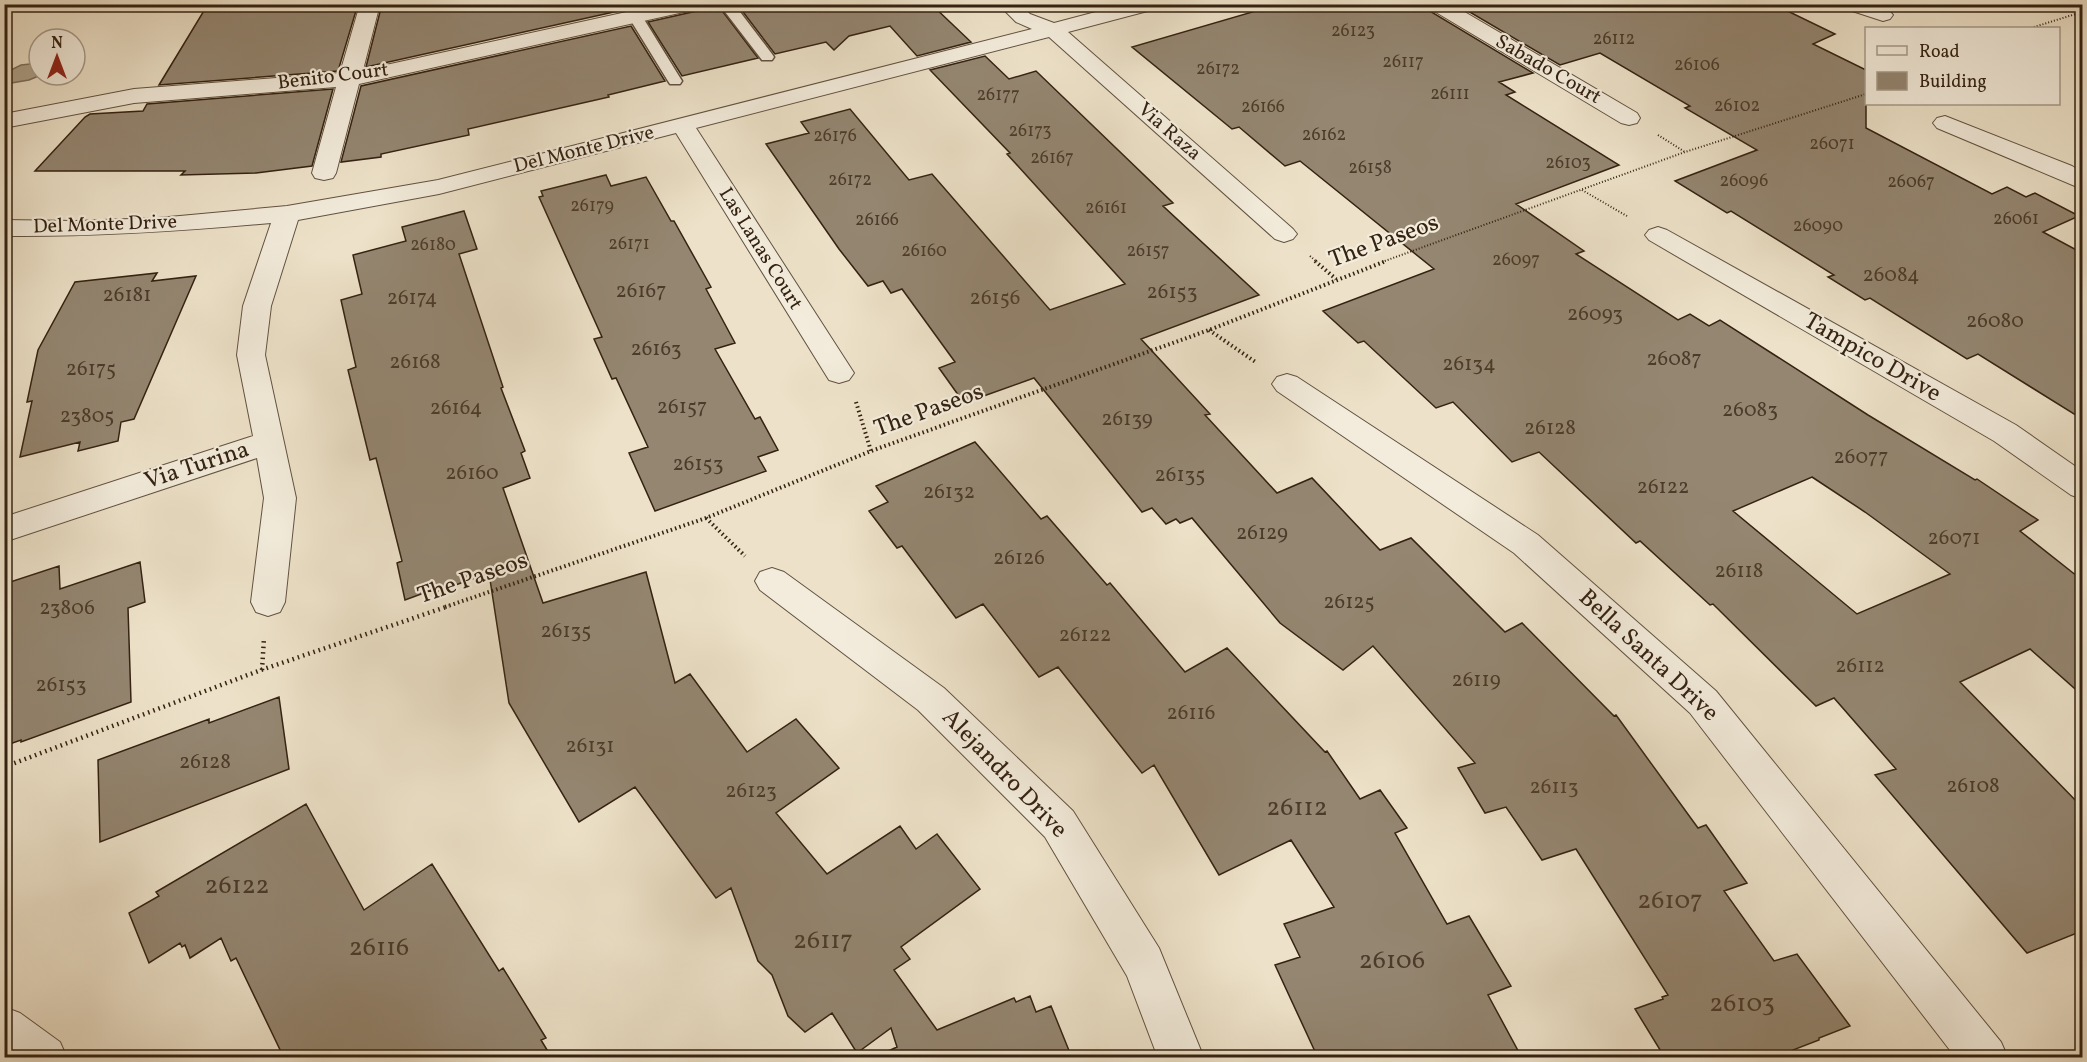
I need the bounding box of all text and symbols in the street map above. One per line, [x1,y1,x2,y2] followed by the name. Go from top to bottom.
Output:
[1331,19,1375,44] house number: 26123
[27,27,87,87] north arrow
[1593,27,1635,52] house number: 26112
[1865,27,2060,105] legend
[1490,28,1606,112] street label: Sabado Court
[51,33,63,55] text: N
[1919,40,1960,65] text: Road
[1382,50,1424,75] house number: 26117
[1674,53,1720,78] house number: 26106
[276,56,390,98] street label: Benito Court
[1196,57,1240,82] house number: 26172
[1919,70,1987,95] text: Building
[1430,82,1470,107] house number: 26111
[976,83,1020,108] house number: 26177
[1714,94,1760,119] house number: 26102
[1241,95,1285,120] house number: 26166
[1131,96,1207,168] street label: Via Raza
[511,119,657,181] street label: Del Monte Drive
[1008,119,1052,144] house number: 26173
[1302,123,1346,148] house number: 26162
[813,124,857,149] house number: 26176
[1809,132,1855,157] house number: 26071
[1030,146,1074,171] house number: 26167
[1545,151,1591,176] house number: 26103
[1348,156,1392,181] house number: 26158
[828,168,872,193] house number: 26172
[1720,169,1768,194] house number: 26096
[1887,170,1935,195] house number: 26067
[711,182,809,316] street label: Las Lanas Court
[570,194,614,219] house number: 26179
[1085,196,1127,221] house number: 26161
[1324,206,1444,278] street label: The Paseos
[1993,207,2039,232] house number: 26061
[33,208,177,242] street label: Del Monte Drive
[855,208,899,233] house number: 26166
[1793,214,1843,239] house number: 26090
[608,232,650,257] house number: 26171
[410,233,456,258] house number: 26180
[901,239,947,264] house number: 26160
[1126,239,1170,264] house number: 26157
[1492,248,1540,273] house number: 26097
[1862,261,1920,290] house number: 26084
[616,277,666,306] house number: 26167
[1147,278,1197,307] house number: 26153
[103,281,151,310] house number: 26181
[387,284,437,313] house number: 26174
[970,284,1020,313] house number: 26156
[1567,300,1623,329] house number: 26093
[1797,305,1947,411] street label: Tampico Drive
[1966,307,2024,336] house number: 26080
[630,335,682,364] house number: 26163
[1646,345,1702,374] house number: 26087
[389,348,441,377] house number: 26168
[1442,350,1496,379] house number: 26134
[66,355,116,384] house number: 26175
[869,375,989,447] street label: The Paseos
[657,393,707,422] house number: 26157
[430,394,482,423] house number: 26164
[1722,396,1778,425] house number: 26083
[60,402,114,431] house number: 23805
[1101,405,1153,434] house number: 26139
[1524,414,1576,443] house number: 26128
[140,433,254,499] street label: Via Turina
[1834,443,1888,472] house number: 26077
[673,450,723,479] house number: 26153
[445,459,499,488] house number: 26160
[1155,461,1205,490] house number: 26135
[1637,473,1689,502] house number: 26122
[923,478,975,507] house number: 26132
[1236,519,1288,548] house number: 26129
[1928,524,1980,553] house number: 26071
[413,544,533,614] street label: The Paseos
[993,544,1045,573] house number: 26126
[1715,557,1763,586] house number: 26118
[1570,582,1726,730] street label: Bella Santa Drive
[1323,588,1375,617] house number: 26125
[39,594,95,623] house number: 23806
[541,617,591,646] house number: 26135
[1059,621,1111,650] house number: 26122
[1835,652,1885,681] house number: 26112
[1451,666,1501,695] house number: 26119
[36,671,86,700] house number: 26153
[1167,699,1215,728] house number: 26116
[933,702,1075,846] street label: Alejandro Drive
[566,732,614,761] house number: 26131
[179,748,231,777] house number: 26128
[1946,772,2000,801] house number: 26108
[1530,773,1578,802] house number: 26113
[725,777,777,806] house number: 26123
[1266,790,1328,826] house number: 26112
[204,868,270,904] house number: 26122
[1637,883,1703,919] house number: 26107
[793,923,853,959] house number: 26117
[349,930,409,966] house number: 26116
[1359,943,1425,979] house number: 26106
[1709,986,1775,1022] house number: 26103

